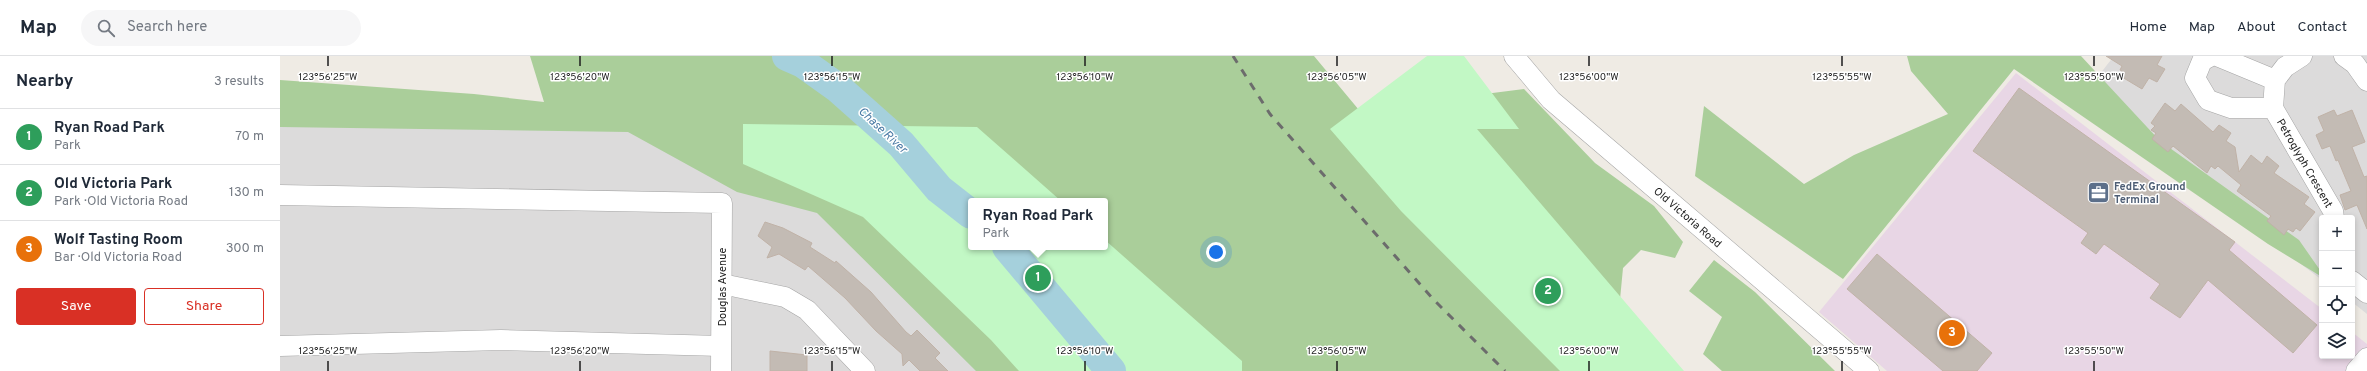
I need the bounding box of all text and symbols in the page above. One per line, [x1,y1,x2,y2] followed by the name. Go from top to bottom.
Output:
[81,10,361,46] search box
[20,16,57,40] text: Map
[95,17,117,39] icon: search
[127,18,207,37] text: Search here
[2130,19,2167,36] text: Home
[2189,19,2215,36] text: Map
[2237,19,2276,36] text: About
[2298,19,2347,36] text: Contact
[16,71,73,93] text: Nearby
[298,71,358,84] text: 123°56'25"W
[550,71,610,84] text: 123°56'20"W
[804,71,860,84] text: 123°56'15"W
[1057,71,1113,84] text: 123°56'10"W
[1307,71,1367,84] text: 123°56'05"W
[1559,71,1619,84] text: 123°56'00"W
[1812,71,1872,84] text: 123°55'55"W
[2064,71,2124,84] text: 123°55'50"W
[214,74,264,90] text: 3 results
[854,104,911,159] water label: Chase River
[2273,116,2335,211] street label: Petroglyph Crescent
[54,119,165,138] text: Ryan Road Park
[26,129,32,145] text: 1
[235,129,264,145] text: 70 m
[54,138,81,154] text: Park
[54,175,172,194] text: Old Victoria Park
[2085,179,2111,205] office icon: FedEx Ground Terminal
[2114,180,2186,207] place label: FedEx Ground Terminal
[1650,184,1724,251] street label: Old Victoria Road
[25,185,33,201] text: 2
[229,185,264,201] text: 130 m
[54,194,188,210] text: Park · Old Victoria Road
[968,198,1108,250] popup
[983,207,1093,226] text: Ryan Road Park
[2319,215,2355,359] map controls
[2319,215,2355,251] button: +
[983,226,1009,242] text: Park
[54,231,183,250] text: Wolf Tasting Room
[25,241,33,257] text: 3
[226,241,264,257] text: 300 m
[1206,242,1226,262] your location
[716,248,730,326] street label: Douglas Avenue
[54,250,182,266] text: Bar · Old Victoria Road
[2319,251,2355,287] button: −
[1025,263,1051,293] pin: 1
[1535,276,1561,306] pin: 2
[2319,287,2355,323] button: locate
[16,288,136,325] button: Save
[144,288,264,325] button: Share
[1939,318,1965,348] pin: 3
[2319,323,2355,359] button: layers
[298,345,358,358] text: 123°56'25"W
[550,345,610,358] text: 123°56'20"W
[804,345,860,358] text: 123°56'15"W
[1057,345,1113,358] text: 123°56'10"W
[1307,345,1367,358] text: 123°56'05"W
[1559,345,1619,358] text: 123°56'00"W
[1812,345,1872,358] text: 123°55'55"W
[2064,345,2124,358] text: 123°55'50"W

